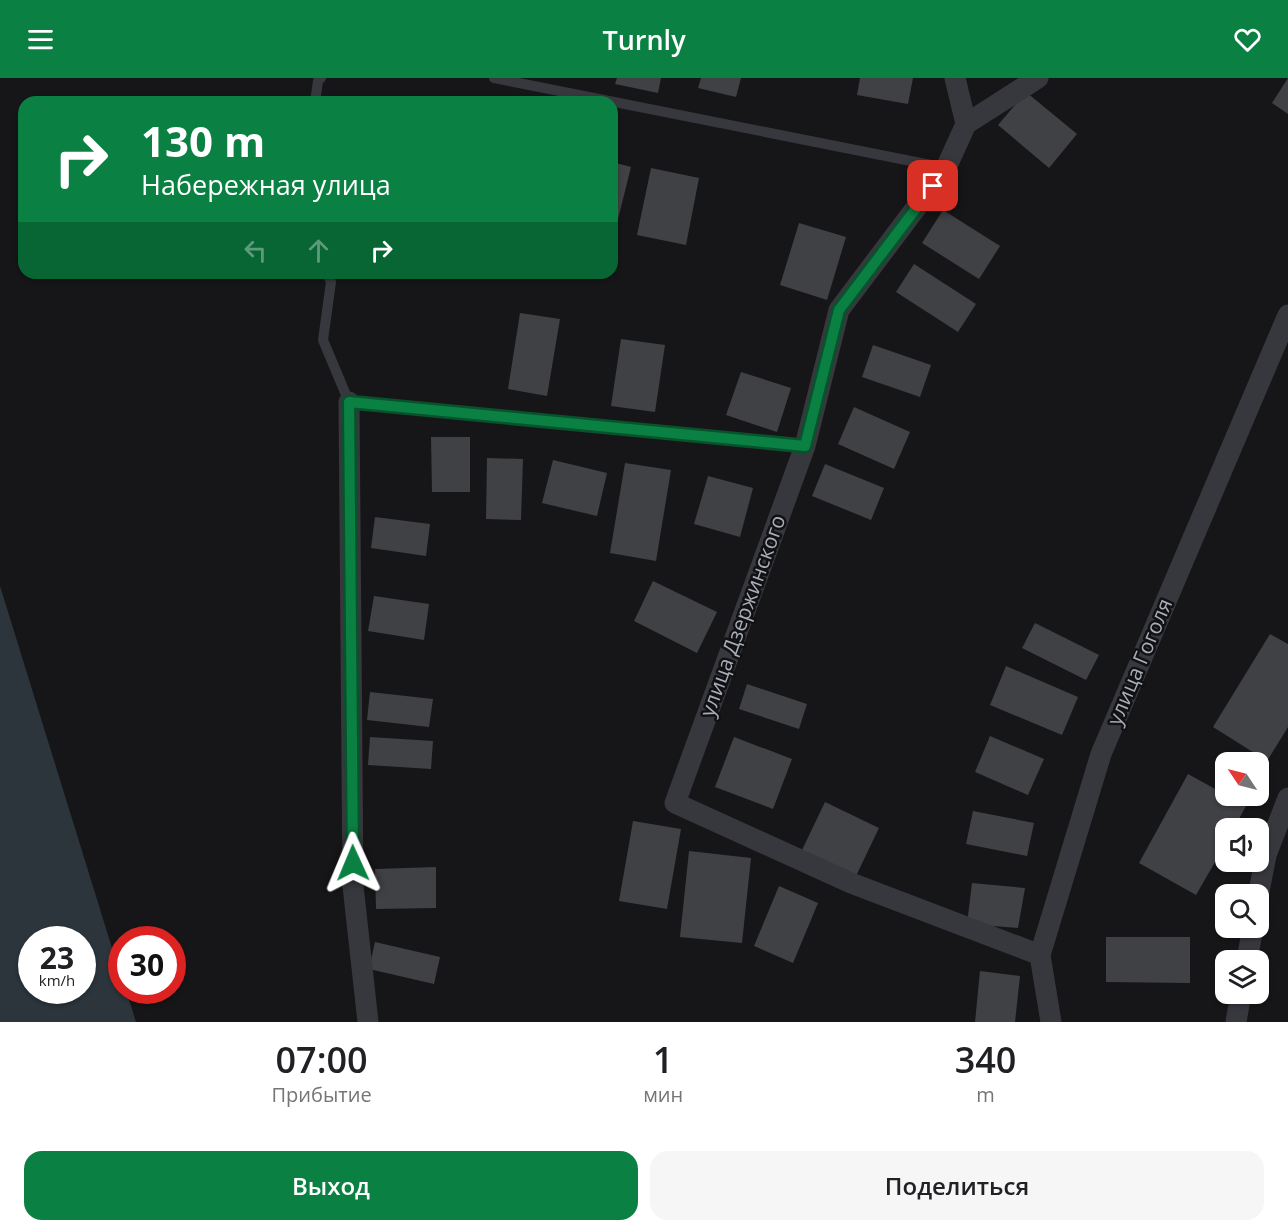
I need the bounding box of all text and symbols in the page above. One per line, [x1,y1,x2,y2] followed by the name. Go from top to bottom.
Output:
[602,21,686,58] text: Turnly
[24,23,57,56] icon: menu
[1231,23,1264,56] icon: heart
[141,112,265,169] text: 130 m
[42,120,120,198] icon: right
[907,160,958,211] pin
[141,166,391,203] text: Набережная улица
[916,169,949,202] icon: arrive
[239,234,272,267] icon: left
[302,234,335,267] icon: ahead
[365,234,398,267] icon: right
[693,511,792,720] street label: улица Дзержинского
[1100,594,1178,729] street label: улица Гоголя
[1215,752,1269,806] north arrow
[1215,752,1269,1004] map controls
[1215,818,1269,872] button: sound
[321,831,385,895] position arrow
[1215,884,1269,938] button: search
[108,926,186,1004] speed limit sign: 30
[40,937,74,978] text: 23
[1215,950,1269,1004] button: layers
[39,970,75,990] text: km/h
[275,1035,368,1084] text: 07:00
[653,1035,673,1084] text: 1
[955,1035,1016,1084] text: 340
[272,1081,372,1108] text: Прибытие
[643,1081,683,1108] text: мин
[976,1081,995,1108] text: m
[24,1151,638,1220] button: Выход
[650,1151,1264,1220] button: Поделиться

